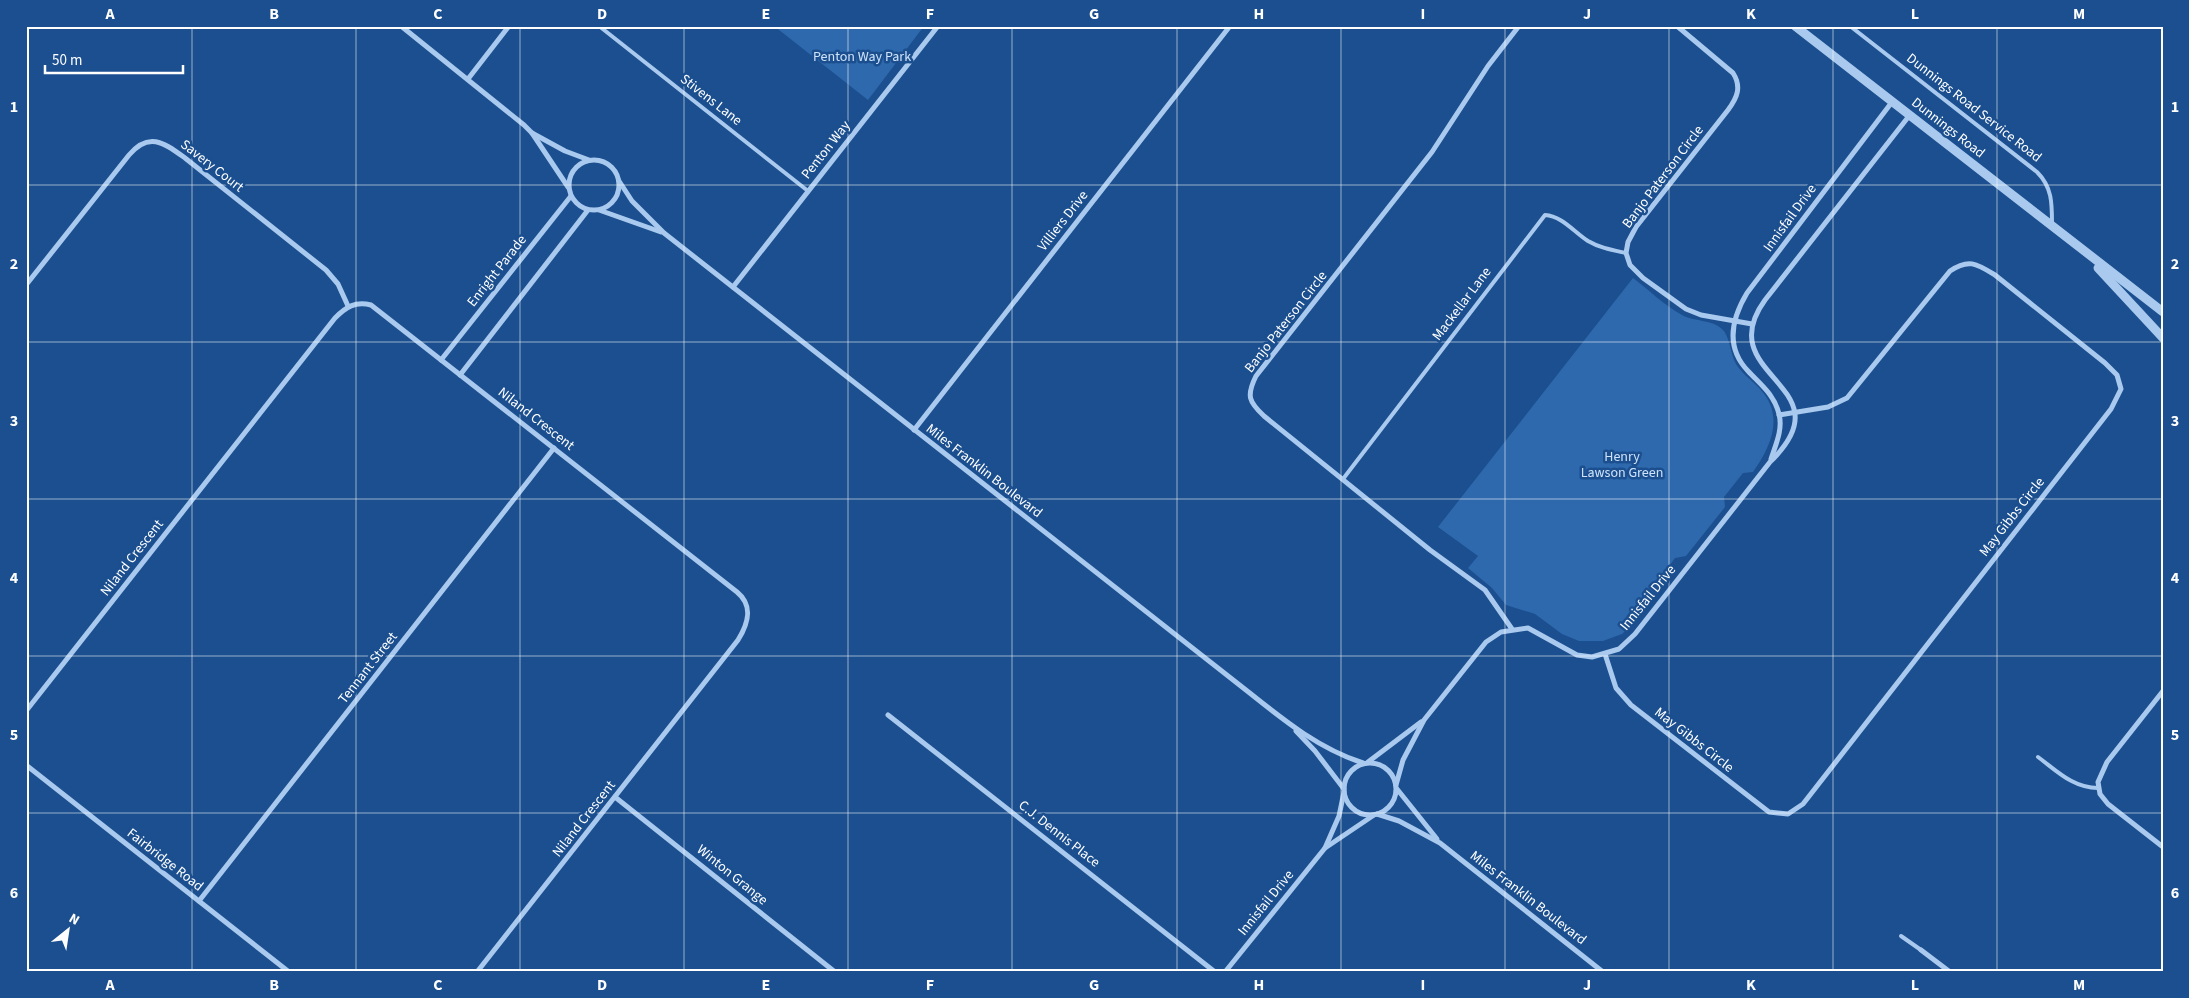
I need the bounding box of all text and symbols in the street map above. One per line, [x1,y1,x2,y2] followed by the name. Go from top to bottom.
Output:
[104,3,115,25] text: A
[269,3,279,25] text: B
[433,3,443,25] text: C
[597,3,607,25] text: D
[762,3,770,25] text: E
[926,3,934,25] text: F
[1089,3,1099,25] text: G
[1254,3,1264,25] text: H
[1421,3,1425,25] text: I
[1583,3,1591,25] text: J
[1746,3,1756,25] text: K
[1911,3,1919,25] text: L
[2073,3,2085,25] text: M
[45,42,182,74] scale bar
[813,47,911,67] park label: Penton Way Park
[52,50,82,71] text: 50 m
[1903,50,2045,166] street label: Dunnings Road Service Road
[676,69,746,131] street label: Stivens Lane
[1908,94,1988,162] street label: Dunnings Road
[10,96,18,118] text: 1
[2171,96,2179,118] text: 1
[797,116,855,183] street label: Penton Way
[1618,121,1708,233] street label: Banjo Paterson Circle
[176,135,248,197] street label: Savery Court
[1759,180,1821,256] street label: Innisfail Drive
[1033,186,1093,256] street label: Villiers Drive
[463,231,531,311] street label: Enright Parade
[10,253,18,275] text: 2
[2171,253,2179,275] text: 2
[1428,263,1496,345] street label: Mackellar Lane
[1240,267,1332,377] street label: Banjo Paterson Circle
[493,383,579,455] street label: Niland Crescent
[10,410,18,432] text: 3
[2171,410,2179,432] text: 3
[922,419,1046,523] street label: Miles Franklin Boulevard
[1581,447,1663,483] park label: Henry Lawson Green
[1975,473,2049,561] street label: May Gibbs Circle
[96,515,168,601] street label: Niland Crescent
[1615,561,1681,635] street label: Innisfail Drive
[10,567,19,589] text: 4
[2171,567,2180,589] text: 4
[334,628,403,708] street label: Tennant Street
[1650,703,1738,777] street label: May Gibbs Circle
[10,724,18,746] text: 5
[2171,724,2179,746] text: 5
[548,776,620,862] street label: Niland Crescent
[1014,796,1104,872] street label: C.J. Dennis Place
[122,824,208,896] street label: Fairbridge Road
[692,840,772,910] street label: Winton Grange
[1466,846,1590,950] street label: Miles Franklin Boulevard
[1233,866,1299,940] street label: Innisfail Drive
[10,882,18,904] text: 6
[2171,882,2179,904] text: 6
[42,906,92,956] north arrow
[65,909,83,931] text: N
[104,974,115,996] text: A
[269,974,279,996] text: B
[433,974,443,996] text: C
[597,974,607,996] text: D
[762,974,770,996] text: E
[926,974,934,996] text: F
[1089,974,1099,996] text: G
[1254,974,1264,996] text: H
[1421,974,1425,996] text: I
[1583,974,1591,996] text: J
[1746,974,1756,996] text: K
[1911,974,1919,996] text: L
[2073,974,2085,996] text: M

